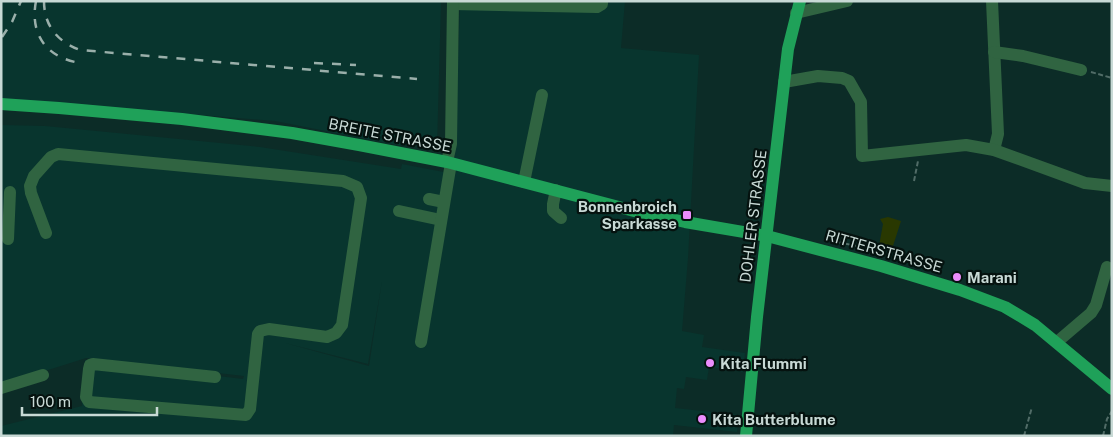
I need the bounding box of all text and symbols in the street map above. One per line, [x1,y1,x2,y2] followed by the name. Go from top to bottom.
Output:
[327,115,453,155] street label: BREITE STRASSE
[736,149,770,283] street label: DOHLER STRASSE
[578,198,677,232] place label: Bonnenbroich Sparkasse
[681,209,693,221] marker: Bonnenbroich Sparkasse
[824,226,944,276] street label: RITTERSTRASSE
[967,269,1017,286] place label: Marani
[951,271,963,283] marker: Marani
[720,355,807,372] place label: Kita Flummi
[704,357,716,369] marker: Kita Flummi
[22,384,158,416] scale bar
[30,393,71,410] text: 100 m
[712,411,836,428] place label: Kita Butterblume
[696,413,708,425] marker: Kita Butterblume

